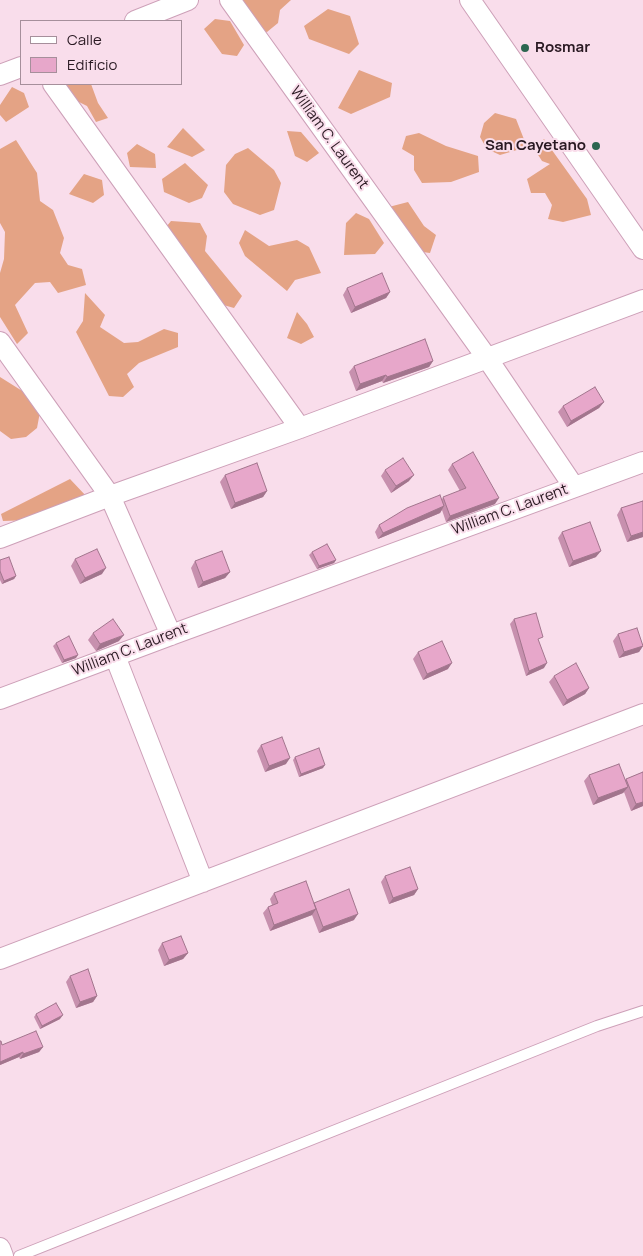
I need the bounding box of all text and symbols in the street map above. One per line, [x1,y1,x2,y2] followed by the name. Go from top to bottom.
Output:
[20,20,182,85] legend
[67,29,102,50] text: Calle
[535,39,590,57] place label: Rosmar
[519,42,531,54] marker: Rosmar
[67,54,117,75] text: Edificio
[286,83,372,193] street label: William C. Laurent
[485,137,586,155] place label: San Cayetano
[590,140,602,152] marker: San Cayetano
[450,481,570,539] street label: William C. Laurent
[70,620,190,680] street label: William C. Laurent

